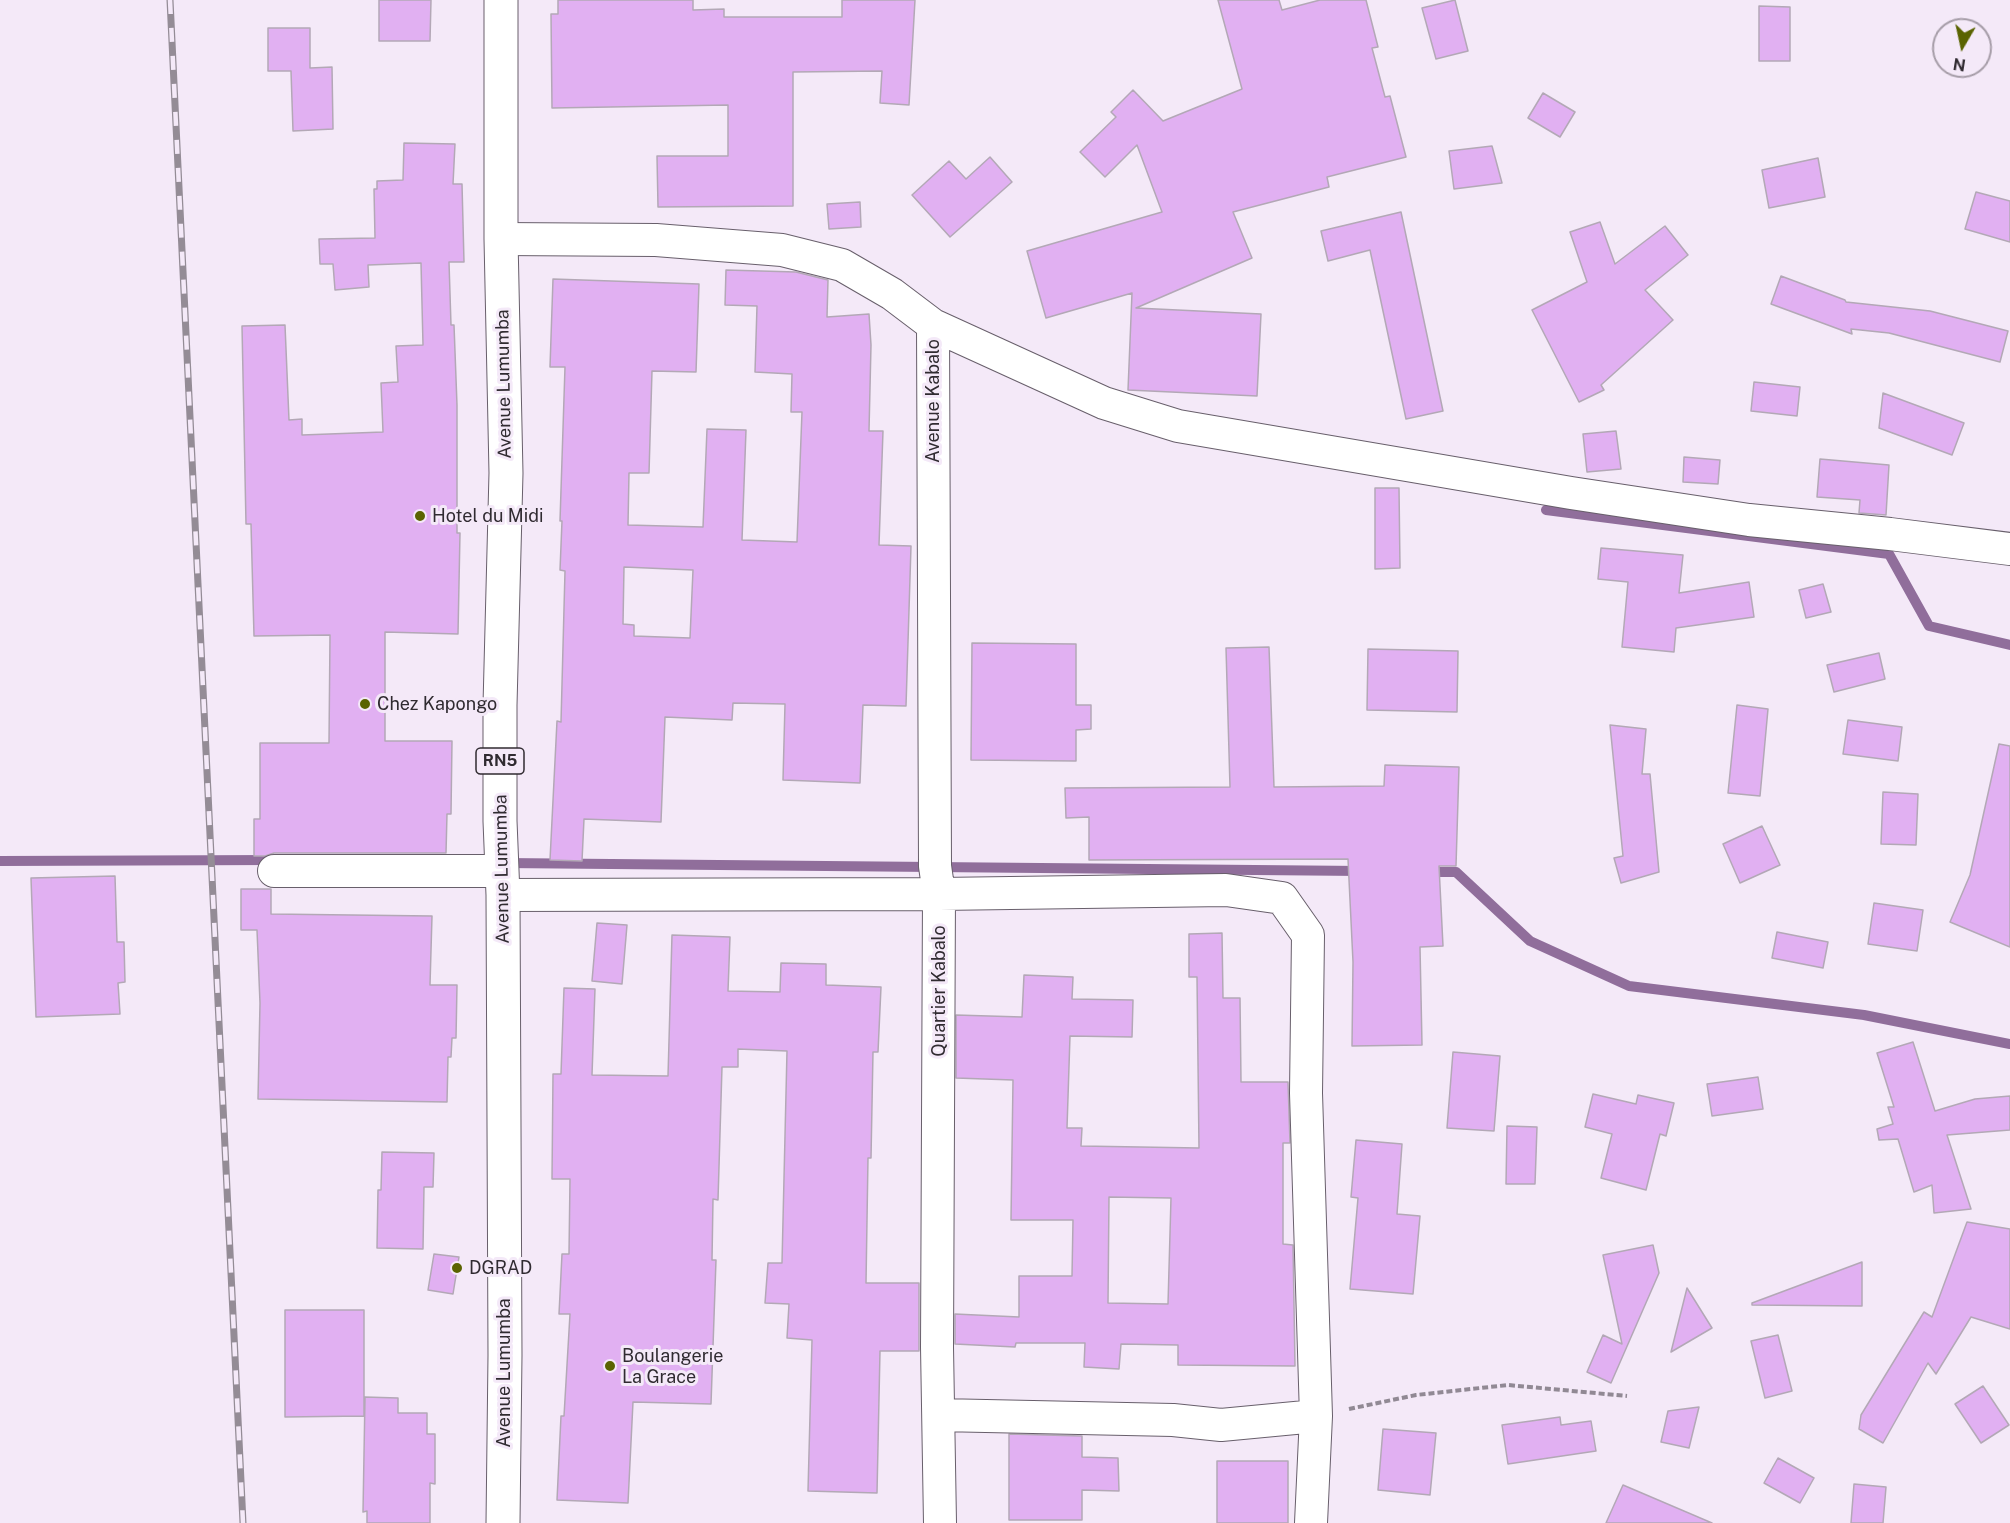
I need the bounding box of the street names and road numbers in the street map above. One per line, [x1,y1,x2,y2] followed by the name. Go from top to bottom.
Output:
[492,309,516,459] street label: Avenue Lumumba
[922,339,944,463] street label: Avenue Kabalo
[476,748,524,774] road number: RN5
[490,794,514,944] street label: Avenue Lumumba
[928,925,950,1057] street label: Quartier Kabalo
[493,1298,515,1448] street label: Avenue Lumumba

